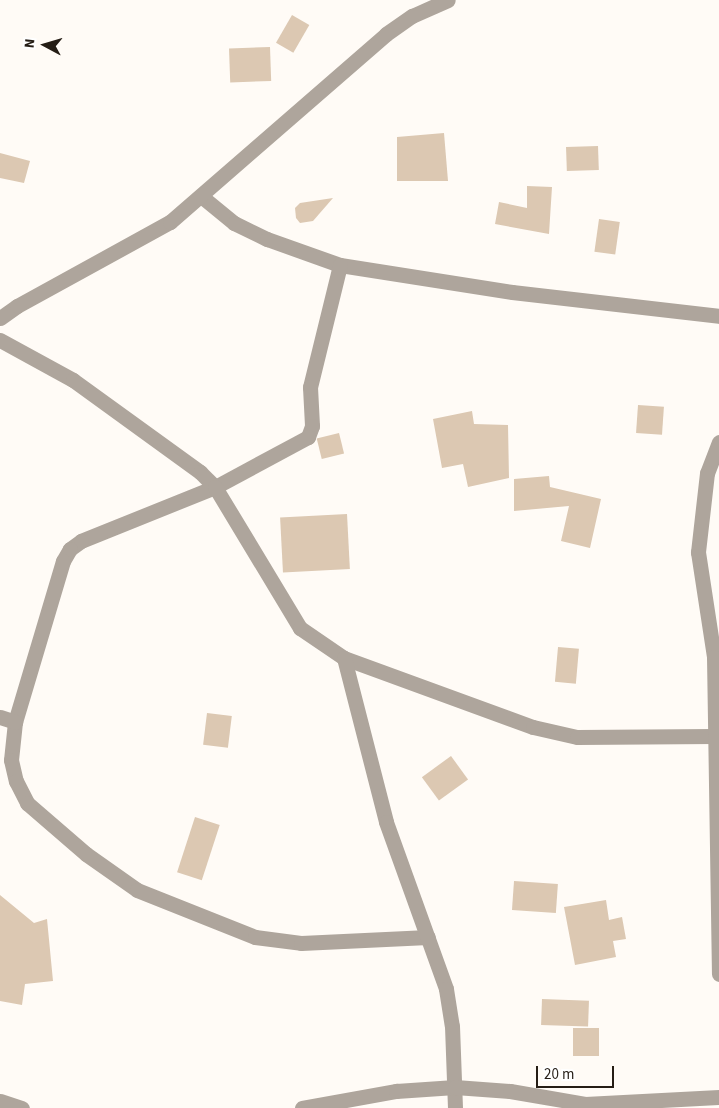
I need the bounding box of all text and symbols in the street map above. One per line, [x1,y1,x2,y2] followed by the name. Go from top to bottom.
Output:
[20,20,70,70] north arrow
[20,38,41,49] text: N
[539,1056,616,1088] scale bar
[544,1064,574,1085] text: 20 m

